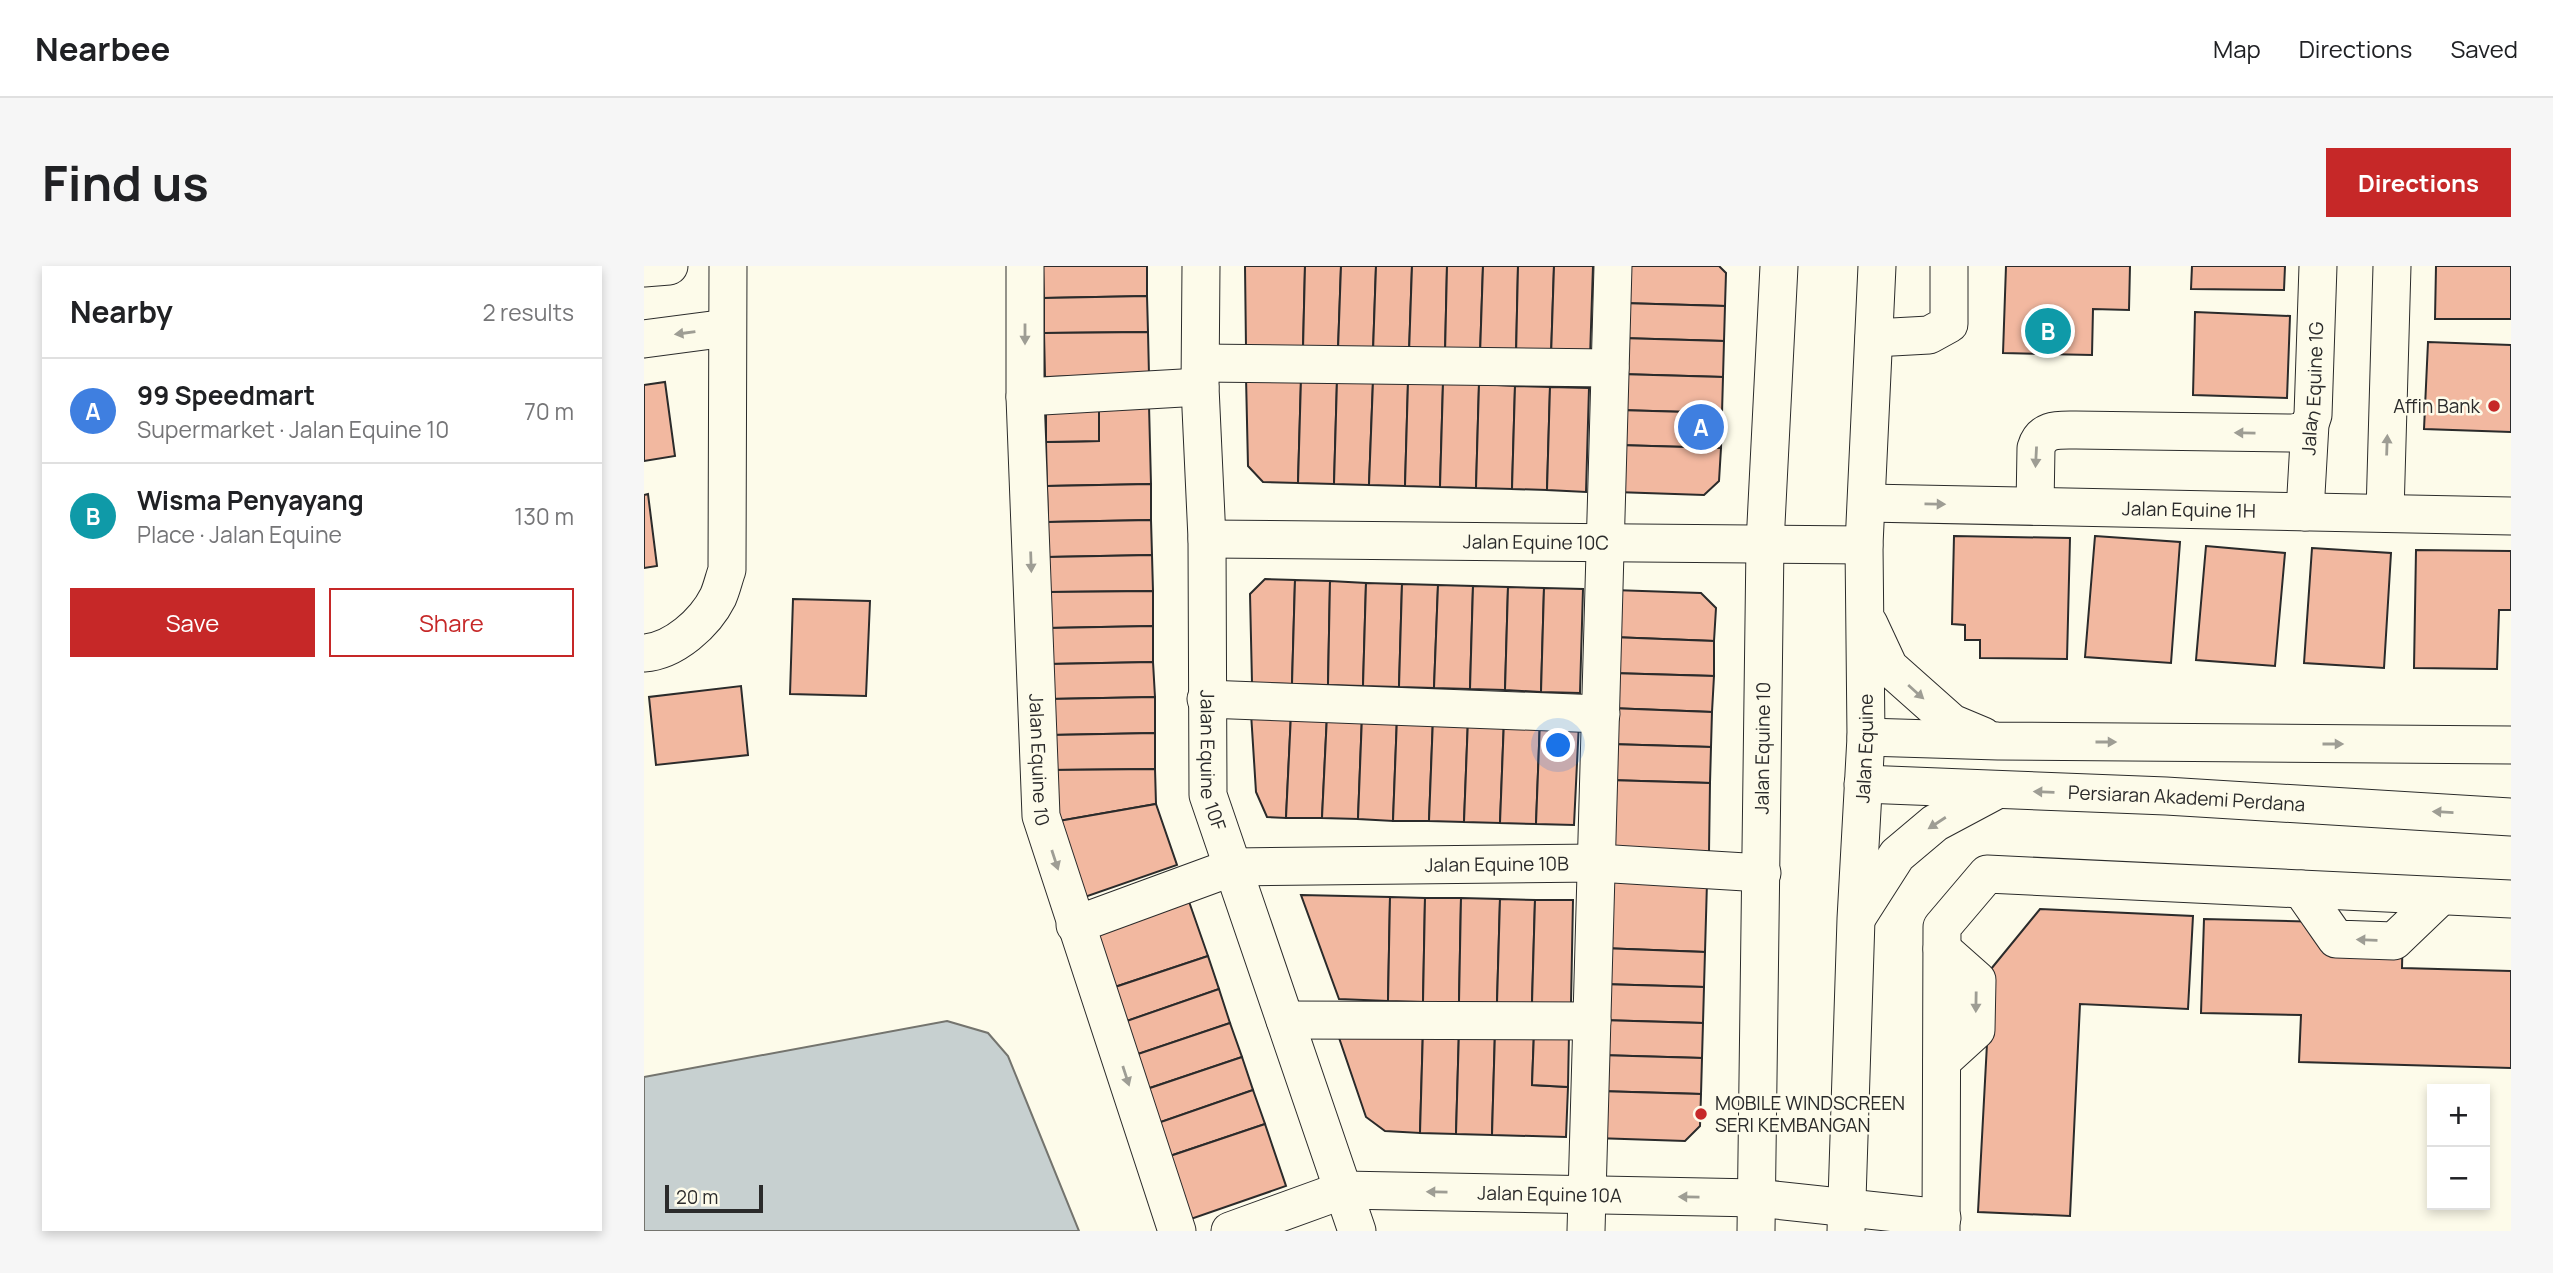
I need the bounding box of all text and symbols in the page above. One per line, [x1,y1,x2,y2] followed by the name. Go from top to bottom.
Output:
[35,26,170,71] text: Nearbee
[2213,32,2261,65] text: Map
[2299,32,2412,65] text: Directions
[2450,32,2518,65] text: Saved
[2326,148,2511,217] button: Directions
[42,149,209,216] text: Find us
[70,291,173,332] text: Nearby
[482,296,574,328] text: 2 results
[2025,305,2071,357] pin: B
[2295,321,2329,456] street label: Jalan Equine 1G
[1019,323,1031,345] one-way arrow
[674,328,696,339] one-way arrow
[137,377,315,413] text: 99 Speedmart
[2393,393,2481,419] place label: Affin Bank
[85,395,101,427] text: A
[524,395,574,427] text: 70 m
[2486,398,2502,414] marker: Affin Bank
[1678,401,1724,453] pin: A
[137,413,449,445] text: Supermarket · Jalan Equine 10
[2234,427,2256,439] one-way arrow
[2381,434,2393,456] one-way arrow
[2030,446,2041,468] one-way arrow
[137,482,364,518] text: Wisma Penyayang
[2122,495,2256,524] street label: Jalan Equine 1H
[1925,499,1947,510] one-way arrow
[86,500,100,532] text: B
[514,500,574,532] text: 130 m
[137,518,342,550] text: Place · Jalan Equine
[1463,528,1609,556] street label: Jalan Equine 10C
[1026,551,1037,573] one-way arrow
[70,588,315,657] button: Save
[329,588,574,657] button: Share
[1748,682,1776,814] street label: Jalan Equine 10
[1907,684,1924,700] one-way arrow
[1195,690,1232,834] street label: Jalan Equine 10F
[1023,693,1056,829] street label: Jalan Equine 10
[1849,693,1879,804] street label: Jalan Equine
[1541,728,1575,762] your location
[2095,736,2117,748] one-way arrow
[2323,738,2345,750] one-way arrow
[2068,779,2306,817] street label: Persiaran Akademi Perdana
[2033,786,2055,797] one-way arrow
[2432,807,2454,818] one-way arrow
[1927,817,1947,830] one-way arrow
[1050,850,1060,871] one-way arrow
[1424,850,1569,878] street label: Jalan Equine 10B
[2356,935,2378,946] one-way arrow
[1971,991,1982,1013] one-way arrow
[1121,1066,1132,1087] one-way arrow
[2427,1084,2490,1210] map controls
[2427,1084,2490,1147] button: +
[1715,1090,1905,1138] place label: MOBILE WINDSCREEN SERI KEMBANGAN
[1693,1106,1709,1122] marker: MOBILE WINDSCREEN SERI KEMBANGAN
[2427,1147,2490,1210] button: −
[1477,1180,1622,1208] street label: Jalan Equine 10A
[665,1182,763,1214] scale bar
[676,1184,718,1210] text: 20 m
[1425,1186,1447,1198] one-way arrow
[1677,1191,1699,1203] one-way arrow

